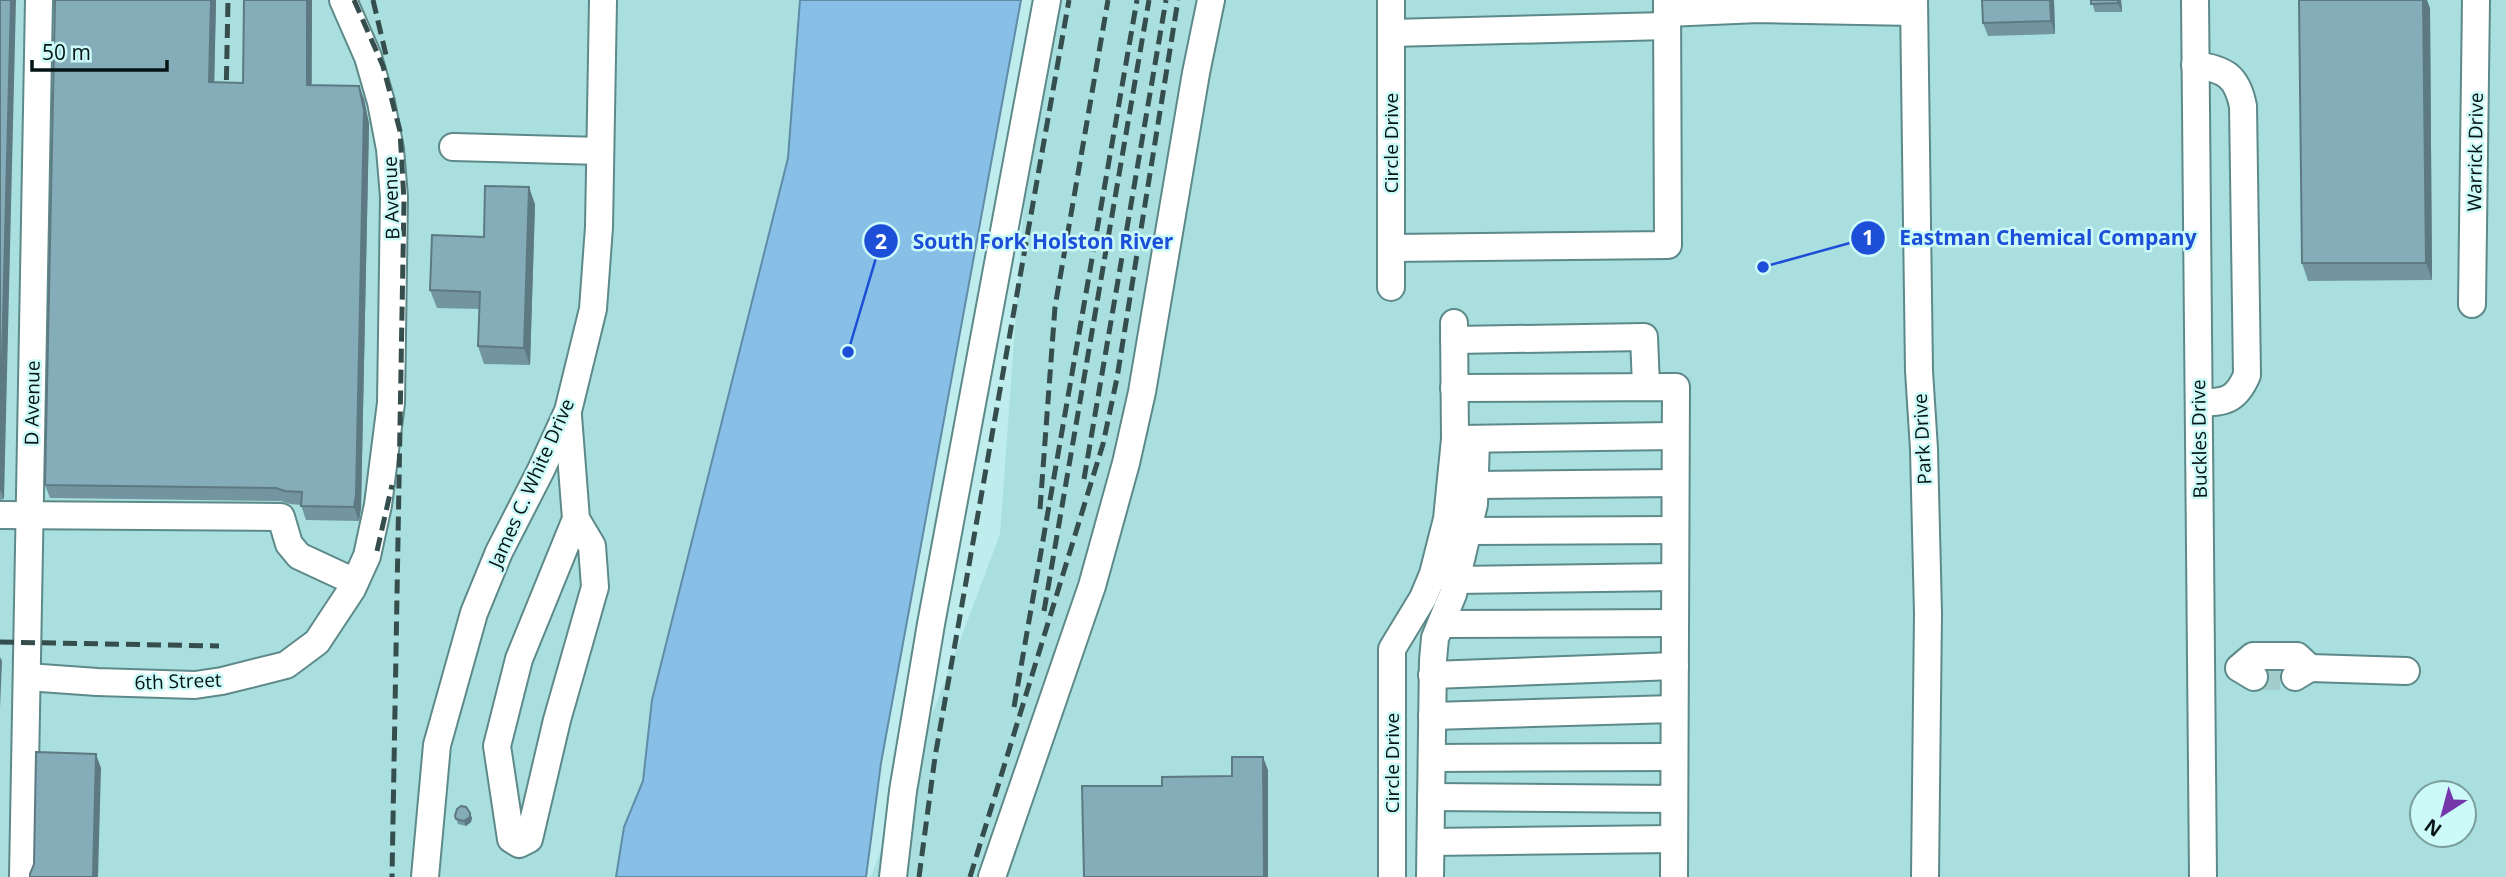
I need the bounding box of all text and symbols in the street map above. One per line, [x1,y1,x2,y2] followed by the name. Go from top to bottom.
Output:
[32,28,166,72] scale bar
[42,38,91,66] text: 50 m
[2461,92,2489,212] street label: Warrick Drive
[1378,93,1404,193] street label: Circle Drive
[377,156,405,240] street label: B Avenue
[1850,217,2210,259] callout: Eastman Chemical Company
[864,220,1187,262] callout: South Fork Holston River
[1862,223,1874,251] text: 1
[1899,223,2197,251] text: Eastman Chemical Company
[875,227,887,255] text: 2
[913,227,1174,255] text: South Fork Holston River
[18,360,46,446] street label: D Avenue
[2185,379,2213,499] street label: Buckles Drive
[1907,393,1937,485] street label: Park Drive
[481,394,580,574] street label: James C. White Drive
[134,666,222,696] street label: 6th Street
[1379,713,1405,813] street label: Circle Drive
[2408,779,2478,849] north arrow
[2419,813,2447,843] text: N

